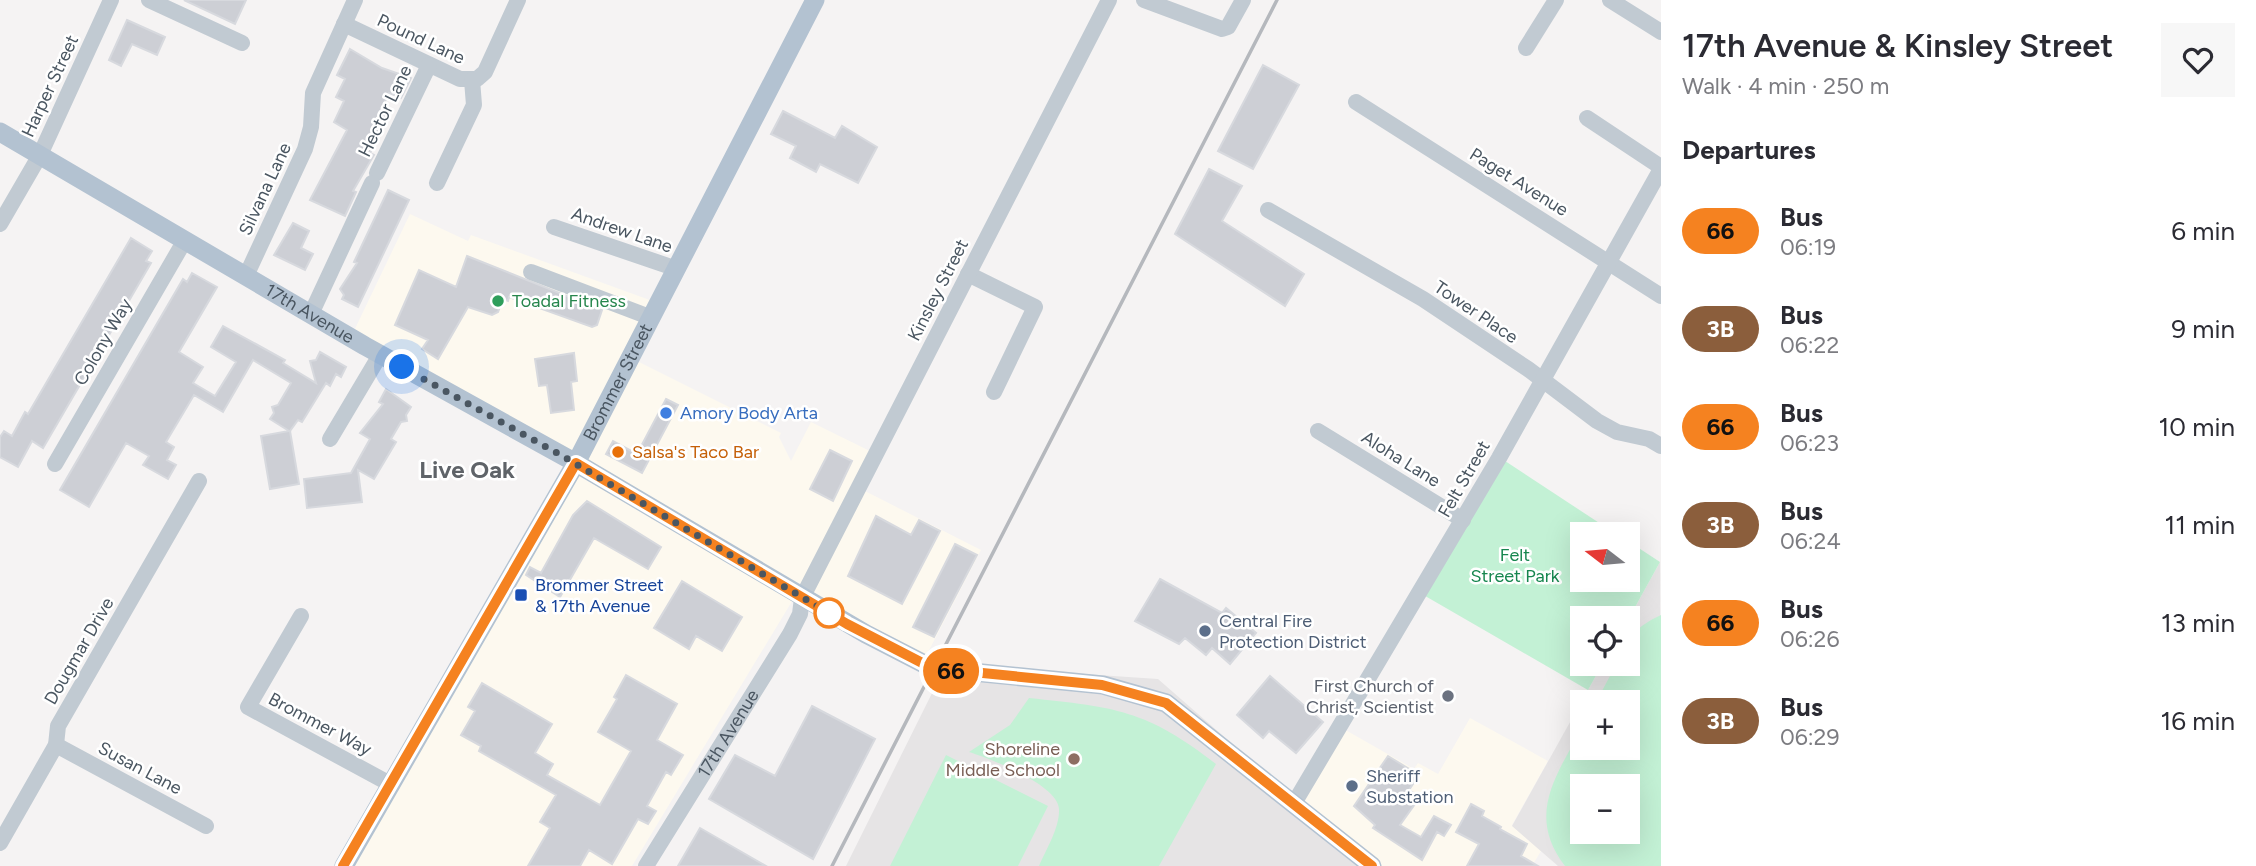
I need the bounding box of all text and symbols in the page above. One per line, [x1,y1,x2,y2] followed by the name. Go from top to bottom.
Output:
[374,9,468,69] street label: Pound Lane
[2161,23,2235,97] button: heart
[1682,26,2113,65] text: 17th Avenue & Kinsley Street
[17,31,83,141] street label: Harper Street
[353,61,417,160] street label: Hector Lane
[1682,72,1889,100] text: Walk · 4 min · 250 m
[1682,134,1816,166] text: Departures
[234,139,296,239] street label: Silvana Lane
[1466,143,1572,221] street label: Paget Avenue
[1780,201,1823,233] text: Bus
[569,202,676,258] street label: Andrew Lane
[2171,215,2235,247] text: 6 min
[1707,216,1734,245] text: 66
[1780,233,1836,261] text: 06:19
[903,235,973,345] street label: Kinsley Street
[1430,276,1522,348] street label: Tower Place
[261,279,358,348] street label: 17th Avenue
[512,290,626,312] place label: Toadal Fitness
[490,293,506,309] marker: Toadal Fitness
[69,294,137,389] street label: Colony Way
[1780,299,1823,331] text: Bus
[2171,313,2235,345] text: 9 min
[1706,314,1735,343] text: 3B
[578,320,657,445] street label: Brommer Street
[1780,331,1839,359] text: 06:22
[384,349,419,384] your location
[1780,397,1823,429] text: Bus
[680,402,818,424] place label: Amory Body Arta
[658,405,674,421] marker: Amory Body Arta
[2159,411,2235,443] text: 10 min
[1707,412,1734,441] text: 66
[1358,426,1445,492] street label: Aloha Lane
[1780,429,1839,457] text: 06:23
[1433,436,1495,521] street label: Felt Street
[632,441,759,463] place label: Salsa's Taco Bar
[610,444,626,460] marker: Salsa's Taco Bar
[419,455,515,484] district label: Live Oak
[1780,495,1823,527] text: Bus
[2164,509,2235,541] text: 11 min
[1706,510,1735,539] text: 3B
[1570,522,1640,592] north arrow
[1570,522,1640,844] map controls
[1780,527,1841,555] text: 06:24
[1470,544,1560,587] park label: Felt Street Park
[535,574,664,617] place label: Brommer Street & 17th Avenue
[513,587,529,603] marker: Brommer Street & 17th Avenue
[39,593,119,709] street label: Dougmar Drive
[1780,593,1823,625] text: Bus
[814,598,844,628] unlabelled marker
[1570,606,1640,676] button: locate
[2161,607,2235,639] text: 13 min
[1707,608,1734,637] text: 66
[1219,610,1367,653] place label: Central Fire Protection District
[1197,623,1213,639] marker: Central Fire Protection District
[1780,625,1839,653] text: 06:26
[920,648,982,694] line badge: 66
[937,656,965,685] text: 66
[1306,675,1434,718] place label: First Church of Christ, Scientist
[693,685,764,781] street label: 17th Avenue
[265,688,376,761] street label: Brommer Way
[1440,688,1456,704] marker: First Church of Christ, Scientist
[1570,690,1640,760] button: +
[1780,691,1823,723] text: Bus
[2160,705,2235,737] text: 16 min
[1706,706,1735,735] text: 3B
[1780,723,1839,751] text: 06:29
[94,737,186,799] street label: Susan Lane
[946,738,1060,781] place label: Shoreline Middle School
[1066,751,1082,767] marker: Shoreline Middle School
[1366,765,1453,808] place label: Sheriff Substation
[1570,774,1640,844] button: −
[1344,778,1360,794] marker: Sheriff Substation

